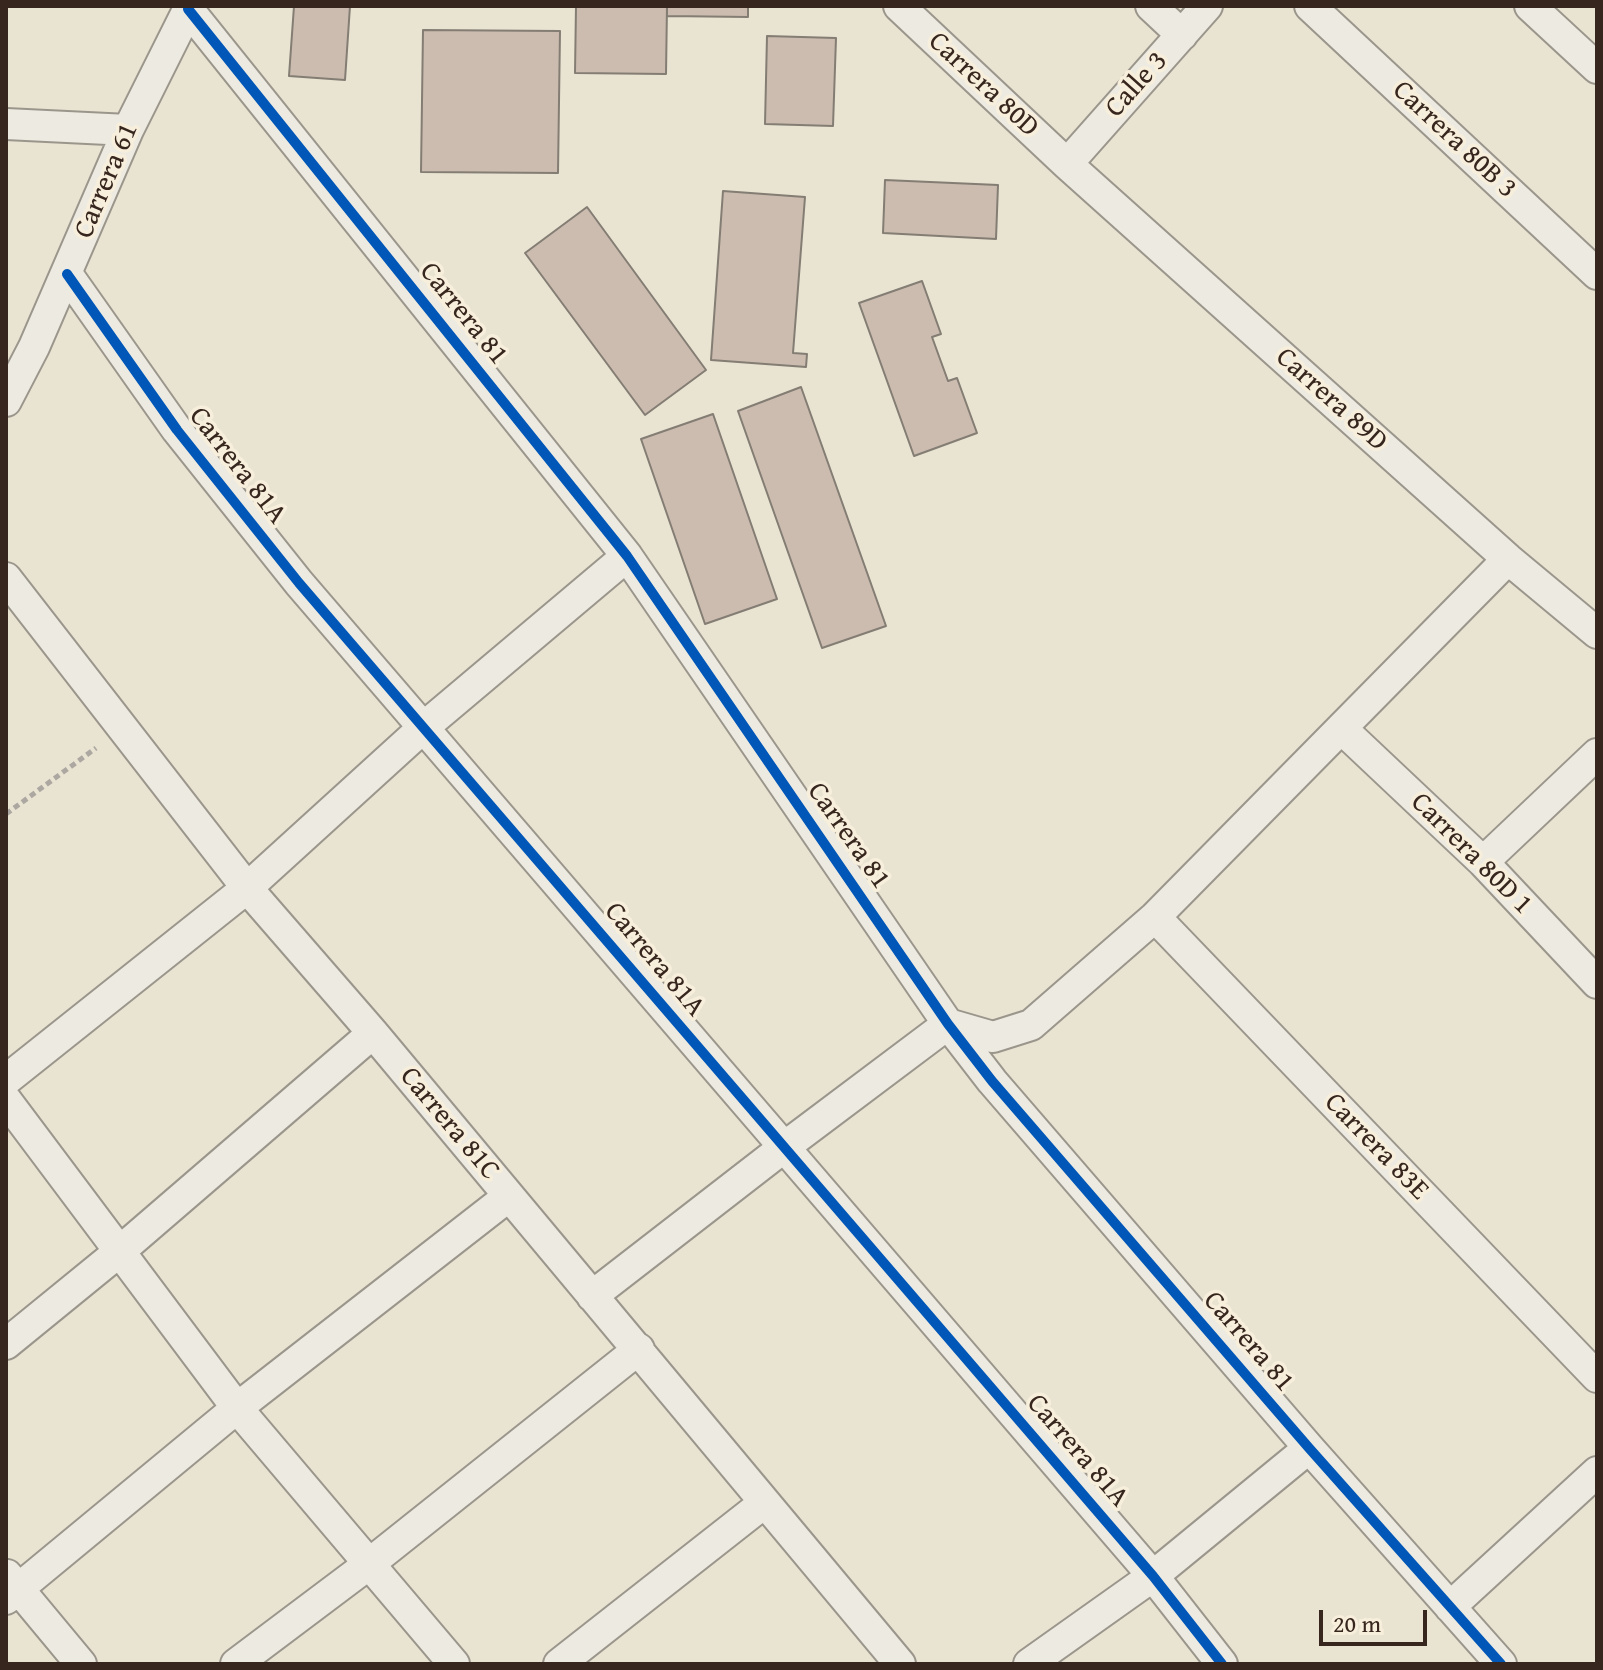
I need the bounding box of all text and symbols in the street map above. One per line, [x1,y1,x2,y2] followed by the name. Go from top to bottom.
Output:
[921,25,1045,145] street label: Carrera 80D
[1099,45,1175,125] street label: Calle 3
[1385,74,1523,206] street label: Carrera 80B 3
[68,118,146,244] street label: Carrera 61
[412,256,514,372] street label: Carrera 81
[1268,341,1394,459] street label: Carrera 89D
[181,401,293,531] street label: Carrera 81A
[799,776,897,896] street label: Carrera 81
[1403,786,1539,922] street label: Carrera 80D 1
[597,896,711,1024] street label: Carrera 81A
[392,1061,506,1187] street label: Carrera 81C
[1317,1086,1435,1208] street label: Carrera 83E
[1195,1285,1301,1399] street label: Carrera 81
[1019,1388,1135,1514] street label: Carrera 81A
[1323,1594,1431,1644] scale bar
[1333,1606,1381,1641] text: 20 m

